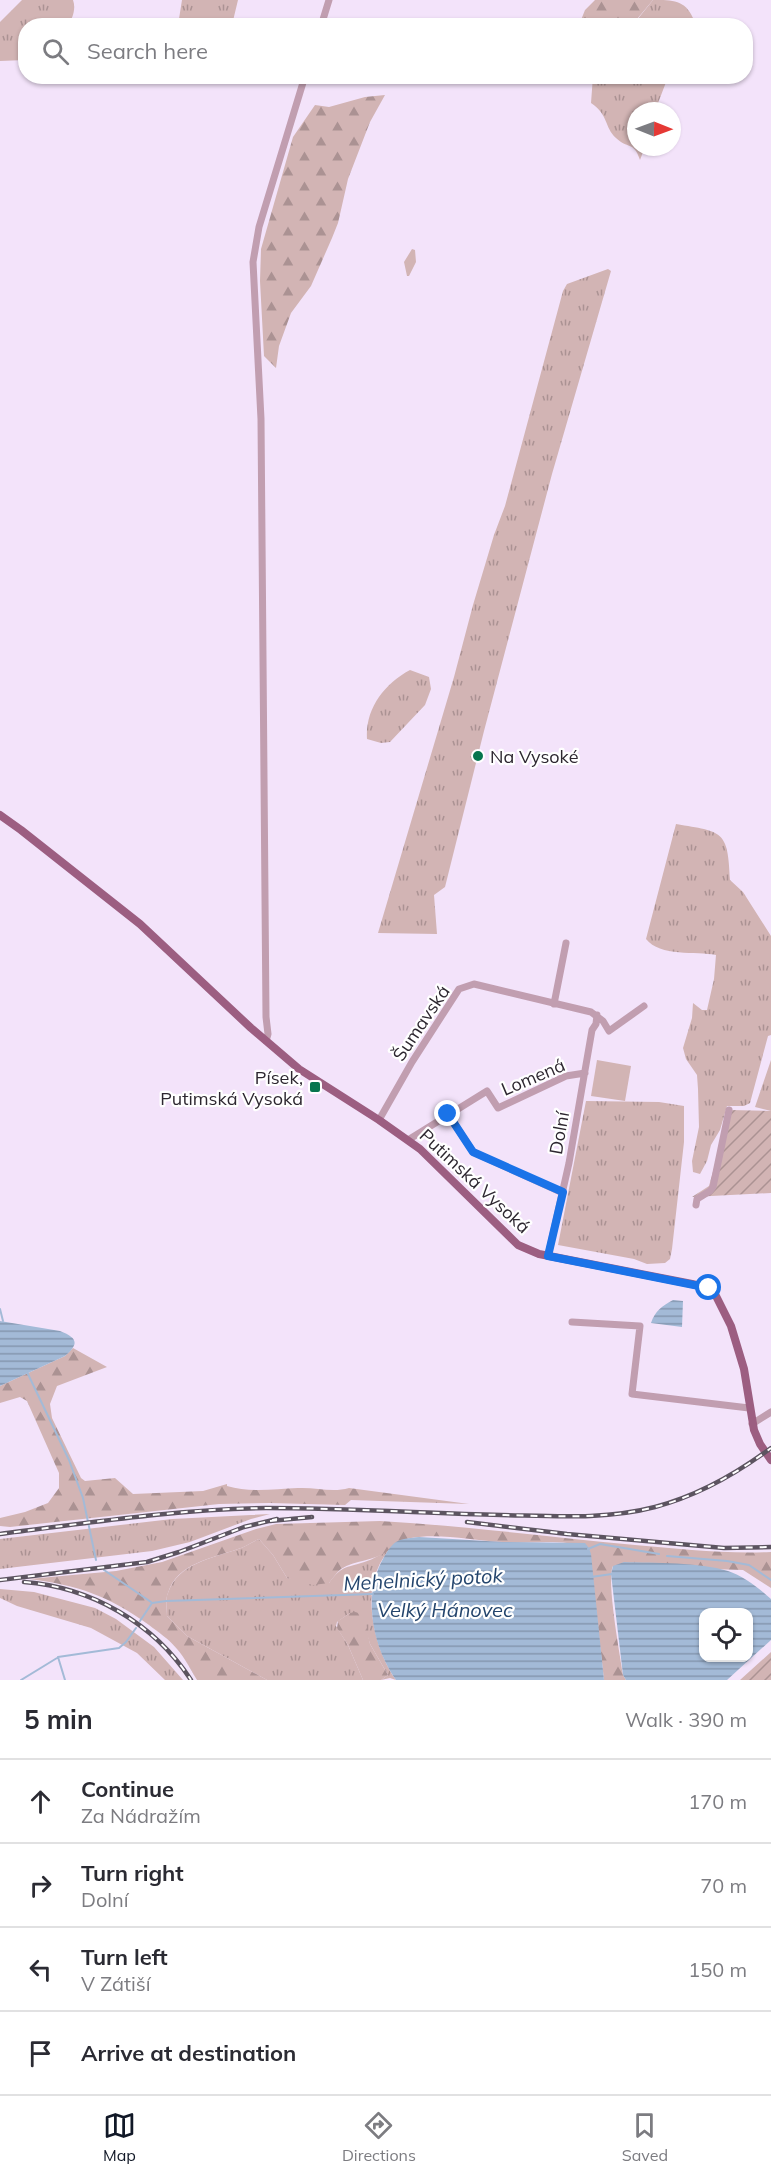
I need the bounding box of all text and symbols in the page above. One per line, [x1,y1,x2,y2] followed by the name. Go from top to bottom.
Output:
[18,18,753,84] search box
[39,35,72,68] icon: search
[87,37,208,65] text: Search here
[627,102,681,156] north arrow
[490,745,578,768] place label: Na Vysoké
[471,749,485,763] marker: Na Vysoké
[387,981,455,1065] street label: Šumavská
[498,1053,568,1101] street label: Lomená
[160,1066,303,1110] place label: Písek, Putimská Vysoká
[308,1080,322,1094] marker: Písek, Putimská Vysoká
[434,1100,460,1126] route end
[544,1108,574,1156] street label: Dolní
[415,1124,535,1238] street label: Putimská Vysoká
[695,1274,721,1300] route start
[343,1562,504,1596] water label: Mehelnický potok
[377,1597,513,1622] water label: Velký Hánovec
[699,1608,753,1662] map controls
[699,1608,753,1662] button: locate
[24,1703,93,1736] text: 5 min
[625,1707,747,1732] text: Walk · 390 m
[81,1775,174,1803] text: Continue
[24,1785,57,1818] icon: ahead
[688,1789,747,1814] text: 170 m
[81,1803,201,1828] text: Za Nádražím
[81,1859,184,1887] text: Turn right
[24,1869,57,1902] icon: right
[700,1873,747,1898] text: 70 m
[81,1887,129,1912] text: Dolní
[81,1943,168,1971] text: Turn left
[24,1953,57,1986] icon: left
[688,1957,747,1982] text: 150 m
[81,1971,151,1996] text: V Zátiší
[24,2037,57,2070] icon: arrive
[81,2039,296,2067] text: Arrive at destination
[103,2109,136,2165] tab: Map
[342,2109,416,2165] tab: Directions
[622,2109,668,2165] tab: Saved

